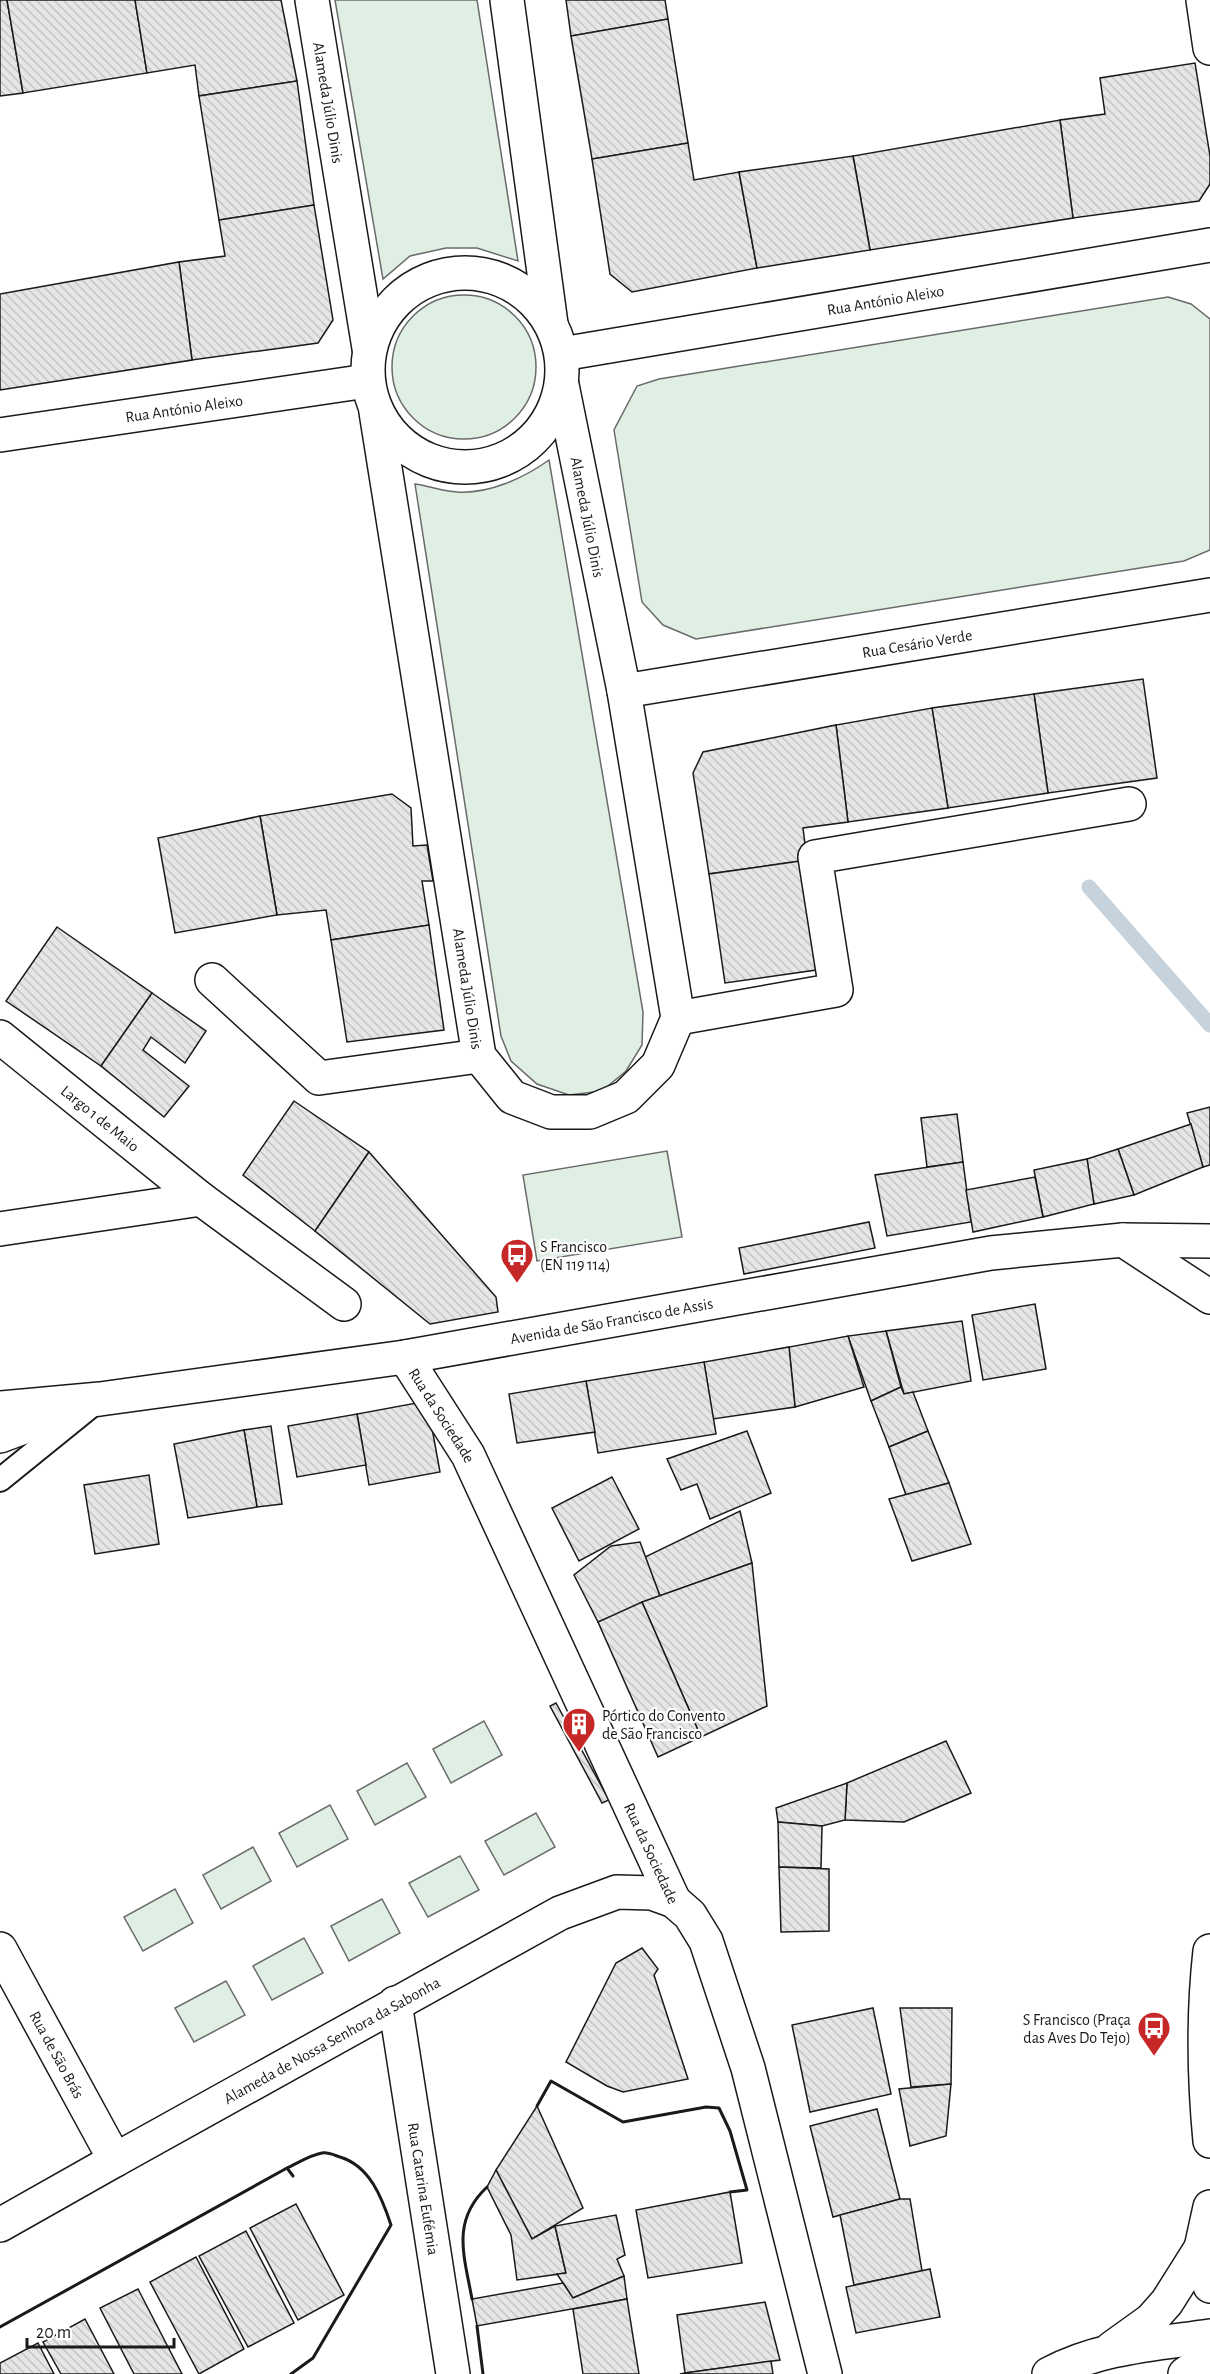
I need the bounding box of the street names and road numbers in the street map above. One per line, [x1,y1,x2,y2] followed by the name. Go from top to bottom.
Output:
[310,41,346,165] street label: Alameda Júlio Dinis
[826,283,945,318] street label: Rua António Aleixo
[124,392,244,425] street label: Rua António Aleixo
[567,456,607,579] street label: Alameda Júlio Dinis
[861,627,974,661] street label: Rua Cesário Verde
[450,927,485,1051] street label: Alameda Júlio Dinis
[58,1083,142,1155] street label: Largo 1 de Maio
[509,1295,714,1347] street label: Avenida de São Francisco de Assis
[405,1365,477,1465] street label: Rua da Sociedade
[621,1801,681,1906] street label: Rua da Sociedade
[221,1974,443,2107] street label: Alameda de Nossa Senhora da Sabonha
[26,2008,87,2101] street label: Rua de São Brás
[405,2122,441,2256] street label: Rua Catarina Eufémia

